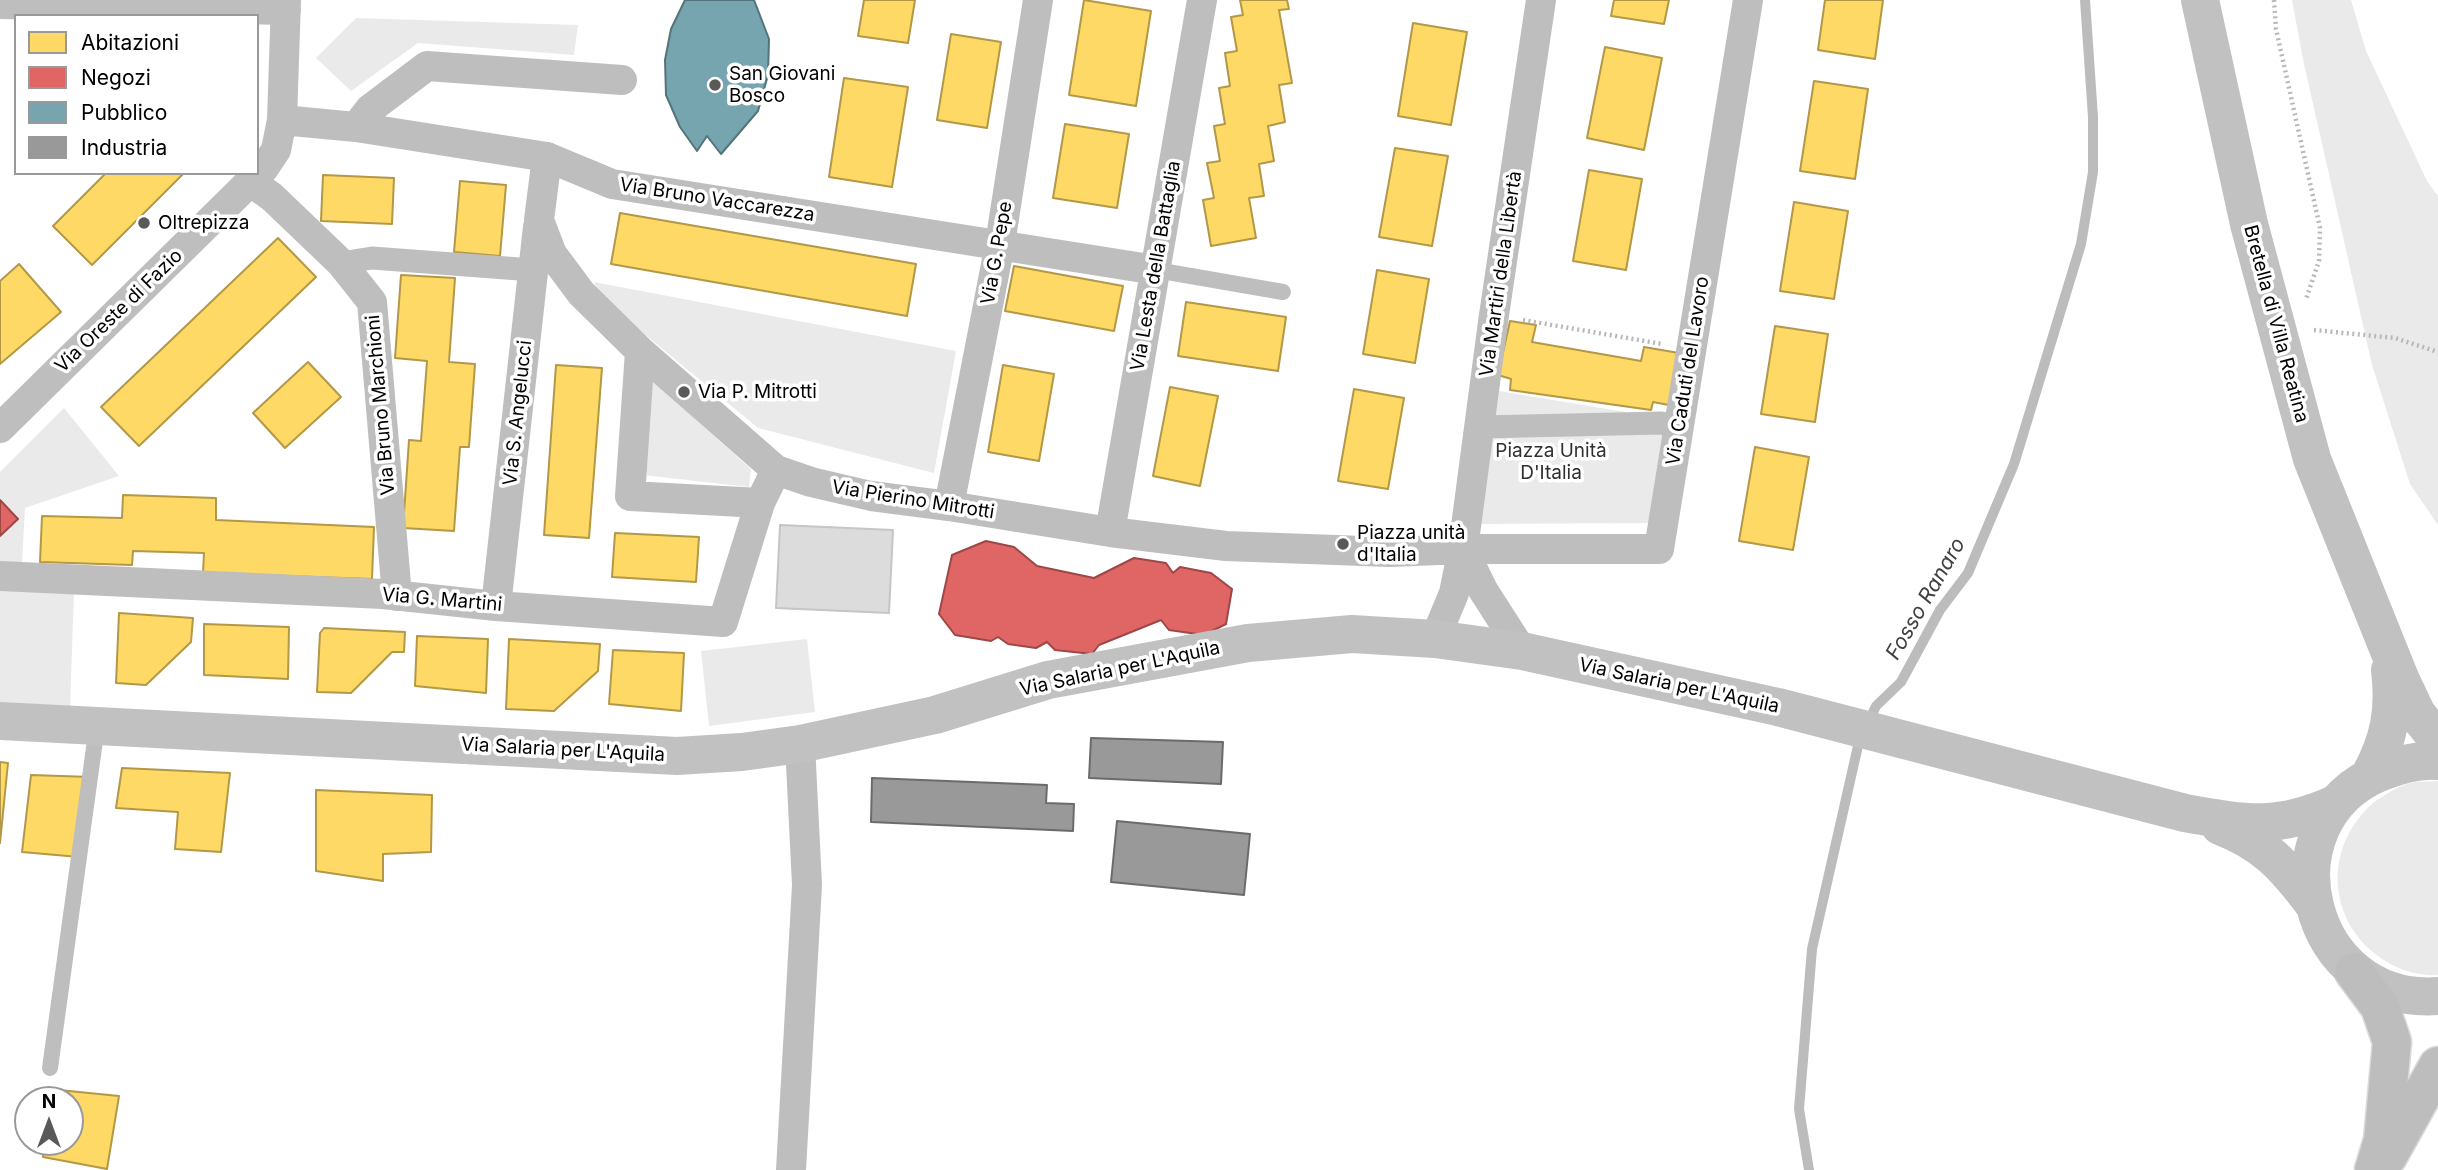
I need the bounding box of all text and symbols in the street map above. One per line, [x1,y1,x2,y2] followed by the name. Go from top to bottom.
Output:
[14,14,259,175] legend
[81,30,179,55] text: Abitazioni
[729,63,835,107] place label: San Giovani Bosco
[81,65,151,90] text: Negozi
[707,77,723,93] marker: San Giovani Bosco
[81,100,167,125] text: Pubblico
[81,135,167,160] text: Industria
[1126,159,1186,373] street label: Via Lesta della Battaglia
[1475,170,1527,378] street label: Via Martiri della Libertà
[618,173,816,227] street label: Via Bruno Vaccarezza
[977,200,1017,306] street label: Via G. Pepe
[158,212,249,234] place label: Oltrepizza
[136,215,152,231] marker: Oltrepizza
[2239,223,2313,425] street label: Bretella di Villa Reatina
[51,244,187,378] street label: Via Oreste di Fazio
[1662,275,1714,467] street label: Via Caduti del Lavoro
[362,314,400,496] street label: Via Bruno Marchioni
[499,339,537,487] street label: Via S. Angelucci
[698,381,817,403] place label: Via P. Mitrotti
[676,384,692,400] marker: Via P. Mitrotti
[1495,440,1607,484] park label: Piazza Unità D'Italia
[830,476,996,524] street label: Via Pierino Mitrotti
[1357,522,1465,566] place label: Piazza unità d'Italia
[1881,534,1971,664] water label: Fosso Ranaro
[1335,536,1351,552] marker: Piazza unità d'Italia
[381,583,503,617] street label: Via G. Martini
[1018,637,1222,701] street label: Via Salaria per L'Aquila
[1577,654,1781,718] street label: Via Salaria per L'Aquila
[460,733,666,767] street label: Via Salaria per L'Aquila
[14,1086,84,1156] north arrow
[42,1090,56,1113] text: N

